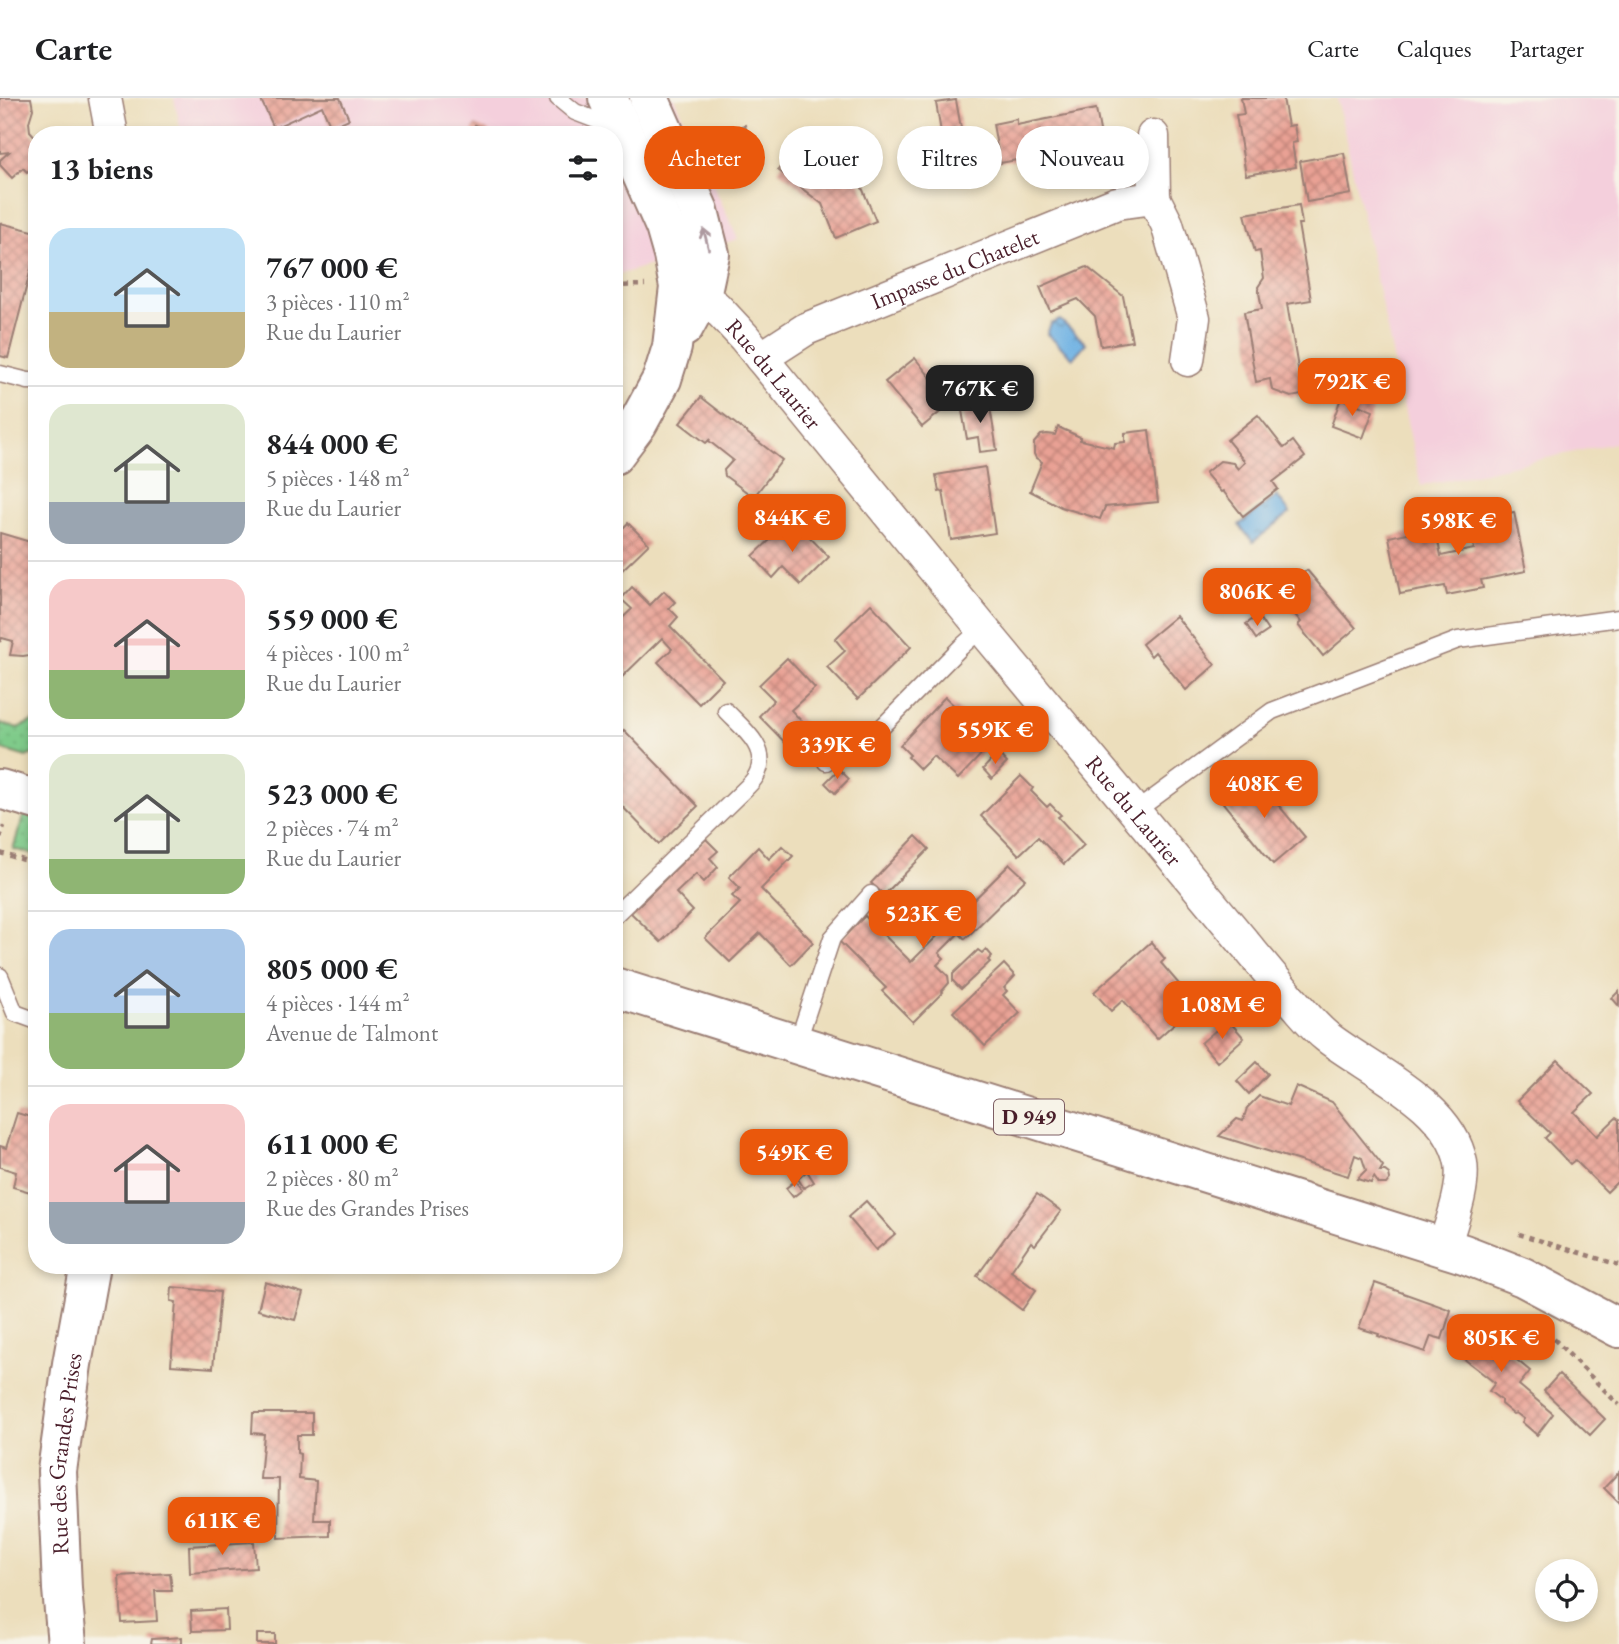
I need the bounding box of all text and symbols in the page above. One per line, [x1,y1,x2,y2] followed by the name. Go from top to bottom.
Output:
[35,27,112,70] text: Carte
[1307,33,1359,64] text: Carte
[1397,33,1471,64] text: Calques
[1509,33,1584,64] text: Partager
[644,126,765,189] chip: Acheter
[779,126,883,189] chip: Louer
[897,126,1002,189] chip: Filtres
[1016,126,1149,189] chip: Nouveau
[49,149,153,188] text: 13 biens
[564,149,602,187] icon: filters
[866,221,1044,316] street label: Impasse du Chatelet
[699,228,712,251] one-way arrow
[266,248,398,287] text: 767 000 €
[105,256,189,340] icon: home
[266,287,410,317] text: 3 pièces · 110 m²
[719,312,829,436] street label: Rue du Laurier
[266,317,401,347] text: Rue du Laurier
[1295,358,1409,418] pin: 792K €
[923,366,1037,425] pin: 767K €
[1314,366,1390,396] text: 792K €
[942,373,1018,403] text: 767K €
[266,424,398,463] text: 844 000 €
[105,432,189,516] icon: home
[266,463,410,493] text: 5 pièces · 148 m²
[266,493,401,523] text: Rue du Laurier
[735,494,849,554] pin: 844K €
[1401,498,1515,557] pin: 598K €
[754,502,830,532] text: 844K €
[1420,505,1496,535] text: 598K €
[1200,568,1314,628] pin: 806K €
[1219,576,1295,606] text: 806K €
[266,599,398,638] text: 559 000 €
[105,607,189,691] icon: home
[266,638,410,668] text: 4 pièces · 100 m²
[266,668,401,698] text: Rue du Laurier
[938,706,1052,766] pin: 559K €
[957,714,1033,744] text: 559K €
[780,722,894,781] pin: 339K €
[799,729,875,759] text: 339K €
[1079,749,1189,872] street label: Rue du Laurier
[1207,760,1321,820] pin: 408K €
[1226,768,1302,798] text: 408K €
[266,774,398,813] text: 523 000 €
[105,782,189,866] icon: home
[266,813,399,843] text: 2 pièces · 74 m²
[266,843,401,873] text: Rue du Laurier
[866,890,980,950] pin: 523K €
[885,898,961,928] text: 523K €
[266,949,398,988] text: 805 000 €
[105,957,189,1041] icon: home
[1157,982,1287,1041] pin: 1.08M €
[266,988,410,1018] text: 4 pièces · 144 m²
[1179,989,1265,1019] text: 1.08M €
[266,1018,438,1048] text: Avenue de Talmont
[994,1100,1064,1134] road number: D 949
[266,1124,398,1163] text: 611 000 €
[737,1130,851,1189] pin: 549K €
[105,1132,189,1216] icon: home
[756,1137,832,1167] text: 549K €
[266,1163,399,1193] text: 2 pièces · 80 m²
[266,1193,469,1223] text: Rue des Grandes Prises
[1444,1314,1558,1374] pin: 805K €
[1463,1322,1539,1352] text: 805K €
[42,1350,89,1555] street label: Rue des Grandes Prises
[165,1498,279,1557] pin: 611K €
[184,1505,260,1535] text: 611K €
[1535,1559,1598,1622] map controls
[1535,1559,1598,1622] button: locate

